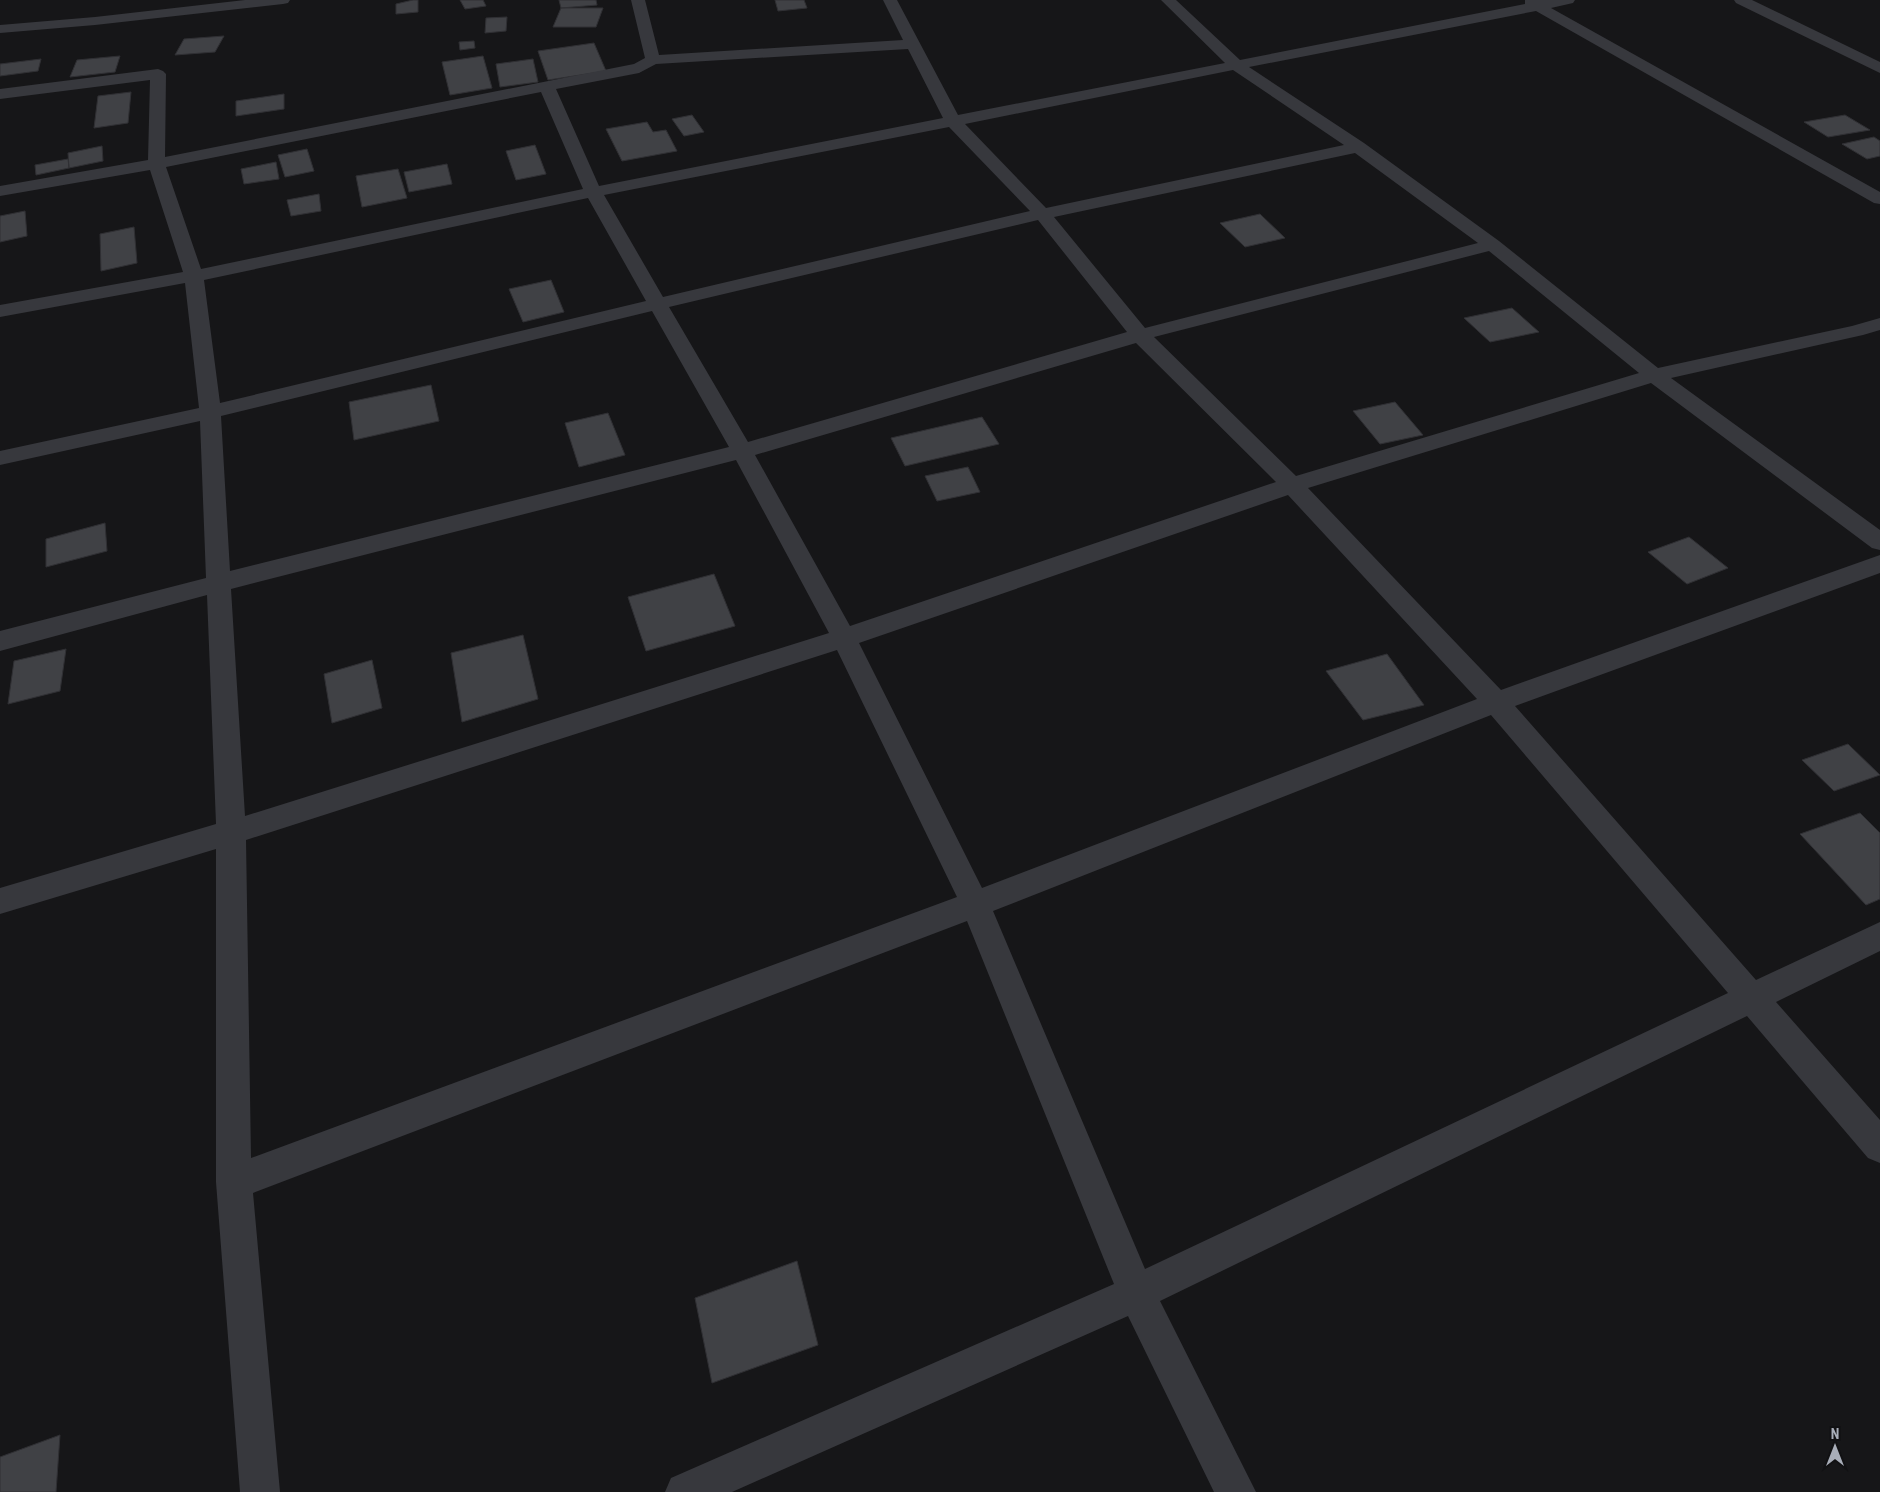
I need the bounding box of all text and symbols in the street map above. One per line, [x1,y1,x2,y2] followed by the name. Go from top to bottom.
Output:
[1810,1422,1860,1472] north arrow
[1831,1426,1839,1442] text: N

